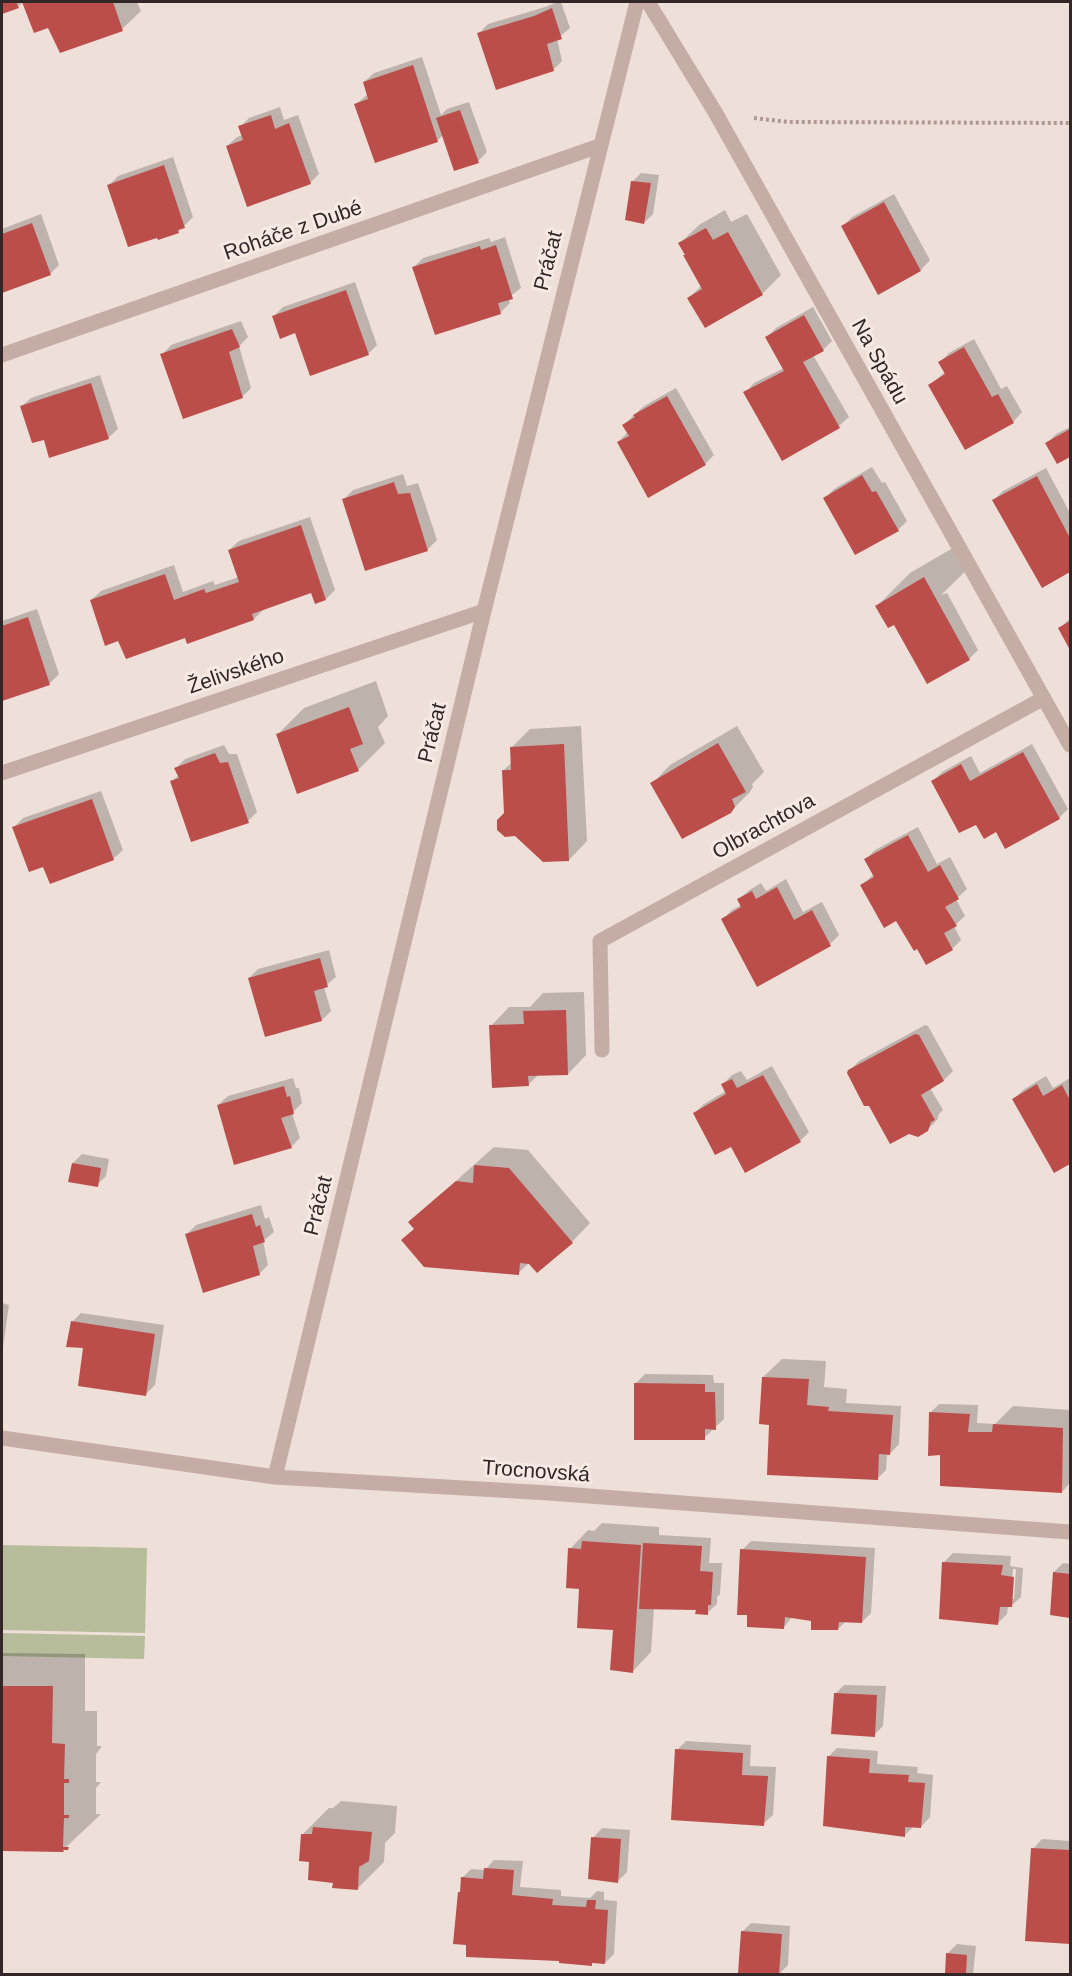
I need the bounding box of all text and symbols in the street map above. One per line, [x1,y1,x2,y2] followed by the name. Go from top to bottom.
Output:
[220,196,366,266] street label: Roháče z Dubé
[529,229,569,293] street label: Práčat
[845,315,913,409] street label: Na Spádu
[184,644,288,700] street label: Želivského
[413,701,453,765] street label: Práčat
[708,789,820,865] street label: Olbrachtova
[299,1174,339,1238] street label: Práčat
[481,1456,591,1488] street label: Trocnovská

